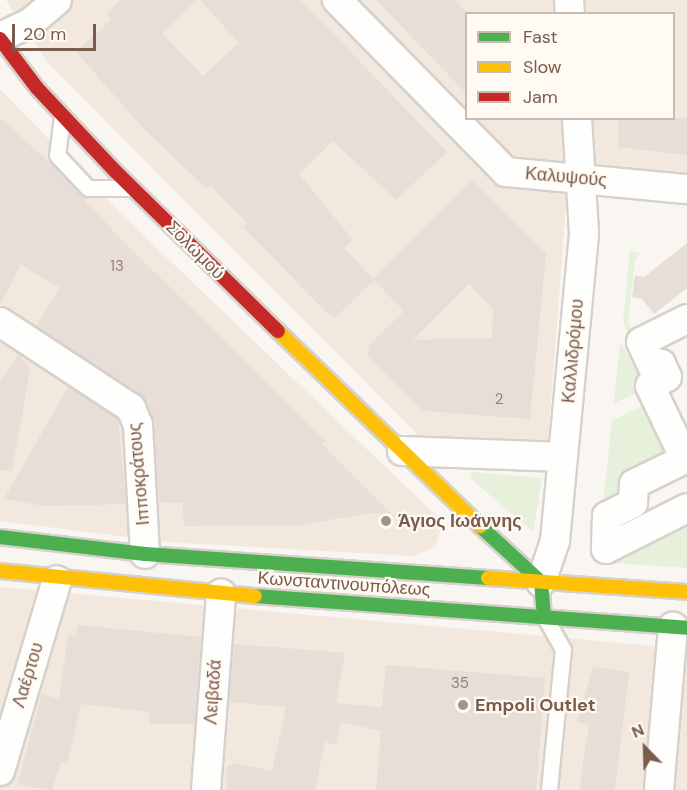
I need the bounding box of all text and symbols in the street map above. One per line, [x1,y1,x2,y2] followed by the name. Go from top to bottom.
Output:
[15,12,99,50] scale bar
[465,12,675,120] legend
[23,22,66,46] text: 20 m
[523,25,558,49] text: Fast
[523,55,562,79] text: Slow
[523,85,558,109] text: Jam
[524,163,608,191] street label: Καλυψούς
[161,216,229,284] street label: Σολωμού
[110,258,124,276] house number: 13
[558,298,588,404] street label: Καλλιδρόμου
[495,391,503,409] house number: 2
[124,422,154,526] street label: Ιπποκράτους
[398,510,522,532] place label: Άγιος Ιωάννης
[379,514,393,528] marker: Άγιος Ιωάννης
[257,567,431,601] street label: Κωνσταντινουπόλεως
[8,640,48,710] street label: Λαέρτου
[200,659,226,725] street label: Λειβαδά
[451,675,469,693] house number: 35
[475,694,595,716] place label: Empoli Outlet
[456,698,470,712] marker: Empoli Outlet
[615,718,675,778] north arrow
[628,719,647,743] text: N

